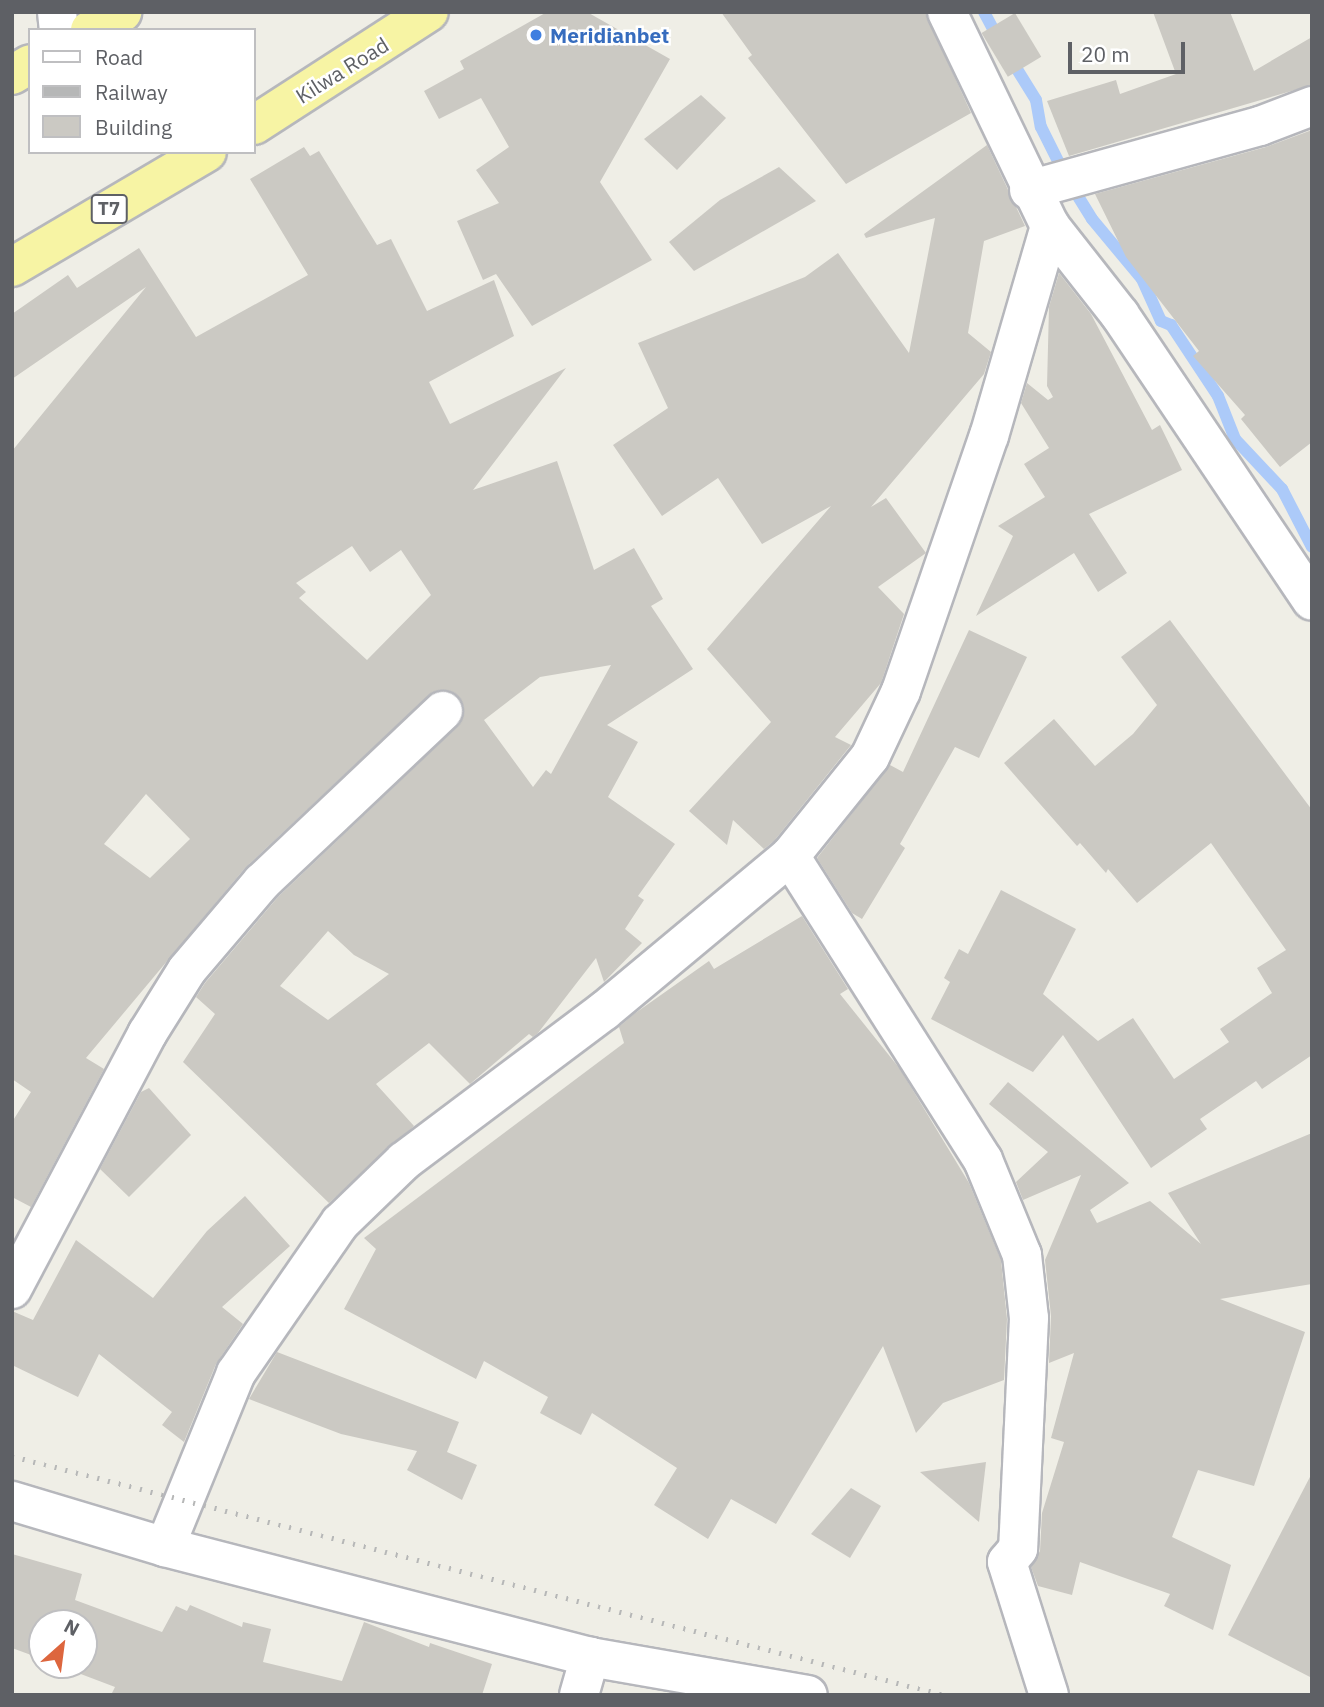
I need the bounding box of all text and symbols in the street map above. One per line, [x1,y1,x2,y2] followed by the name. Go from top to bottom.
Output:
[550,22,669,48] place label: Meridianbet
[528,27,544,43] marker: Meridianbet
[28,28,256,154] legend
[1072,28,1189,72] scale bar
[291,32,393,108] street label: Kilwa Road
[1081,40,1130,68] text: 20 m
[95,43,143,71] text: Road
[95,78,168,106] text: Railway
[95,113,172,141] text: Building
[90,194,128,224] road number: T7
[28,1609,98,1679] north arrow
[60,1613,84,1641] text: N

